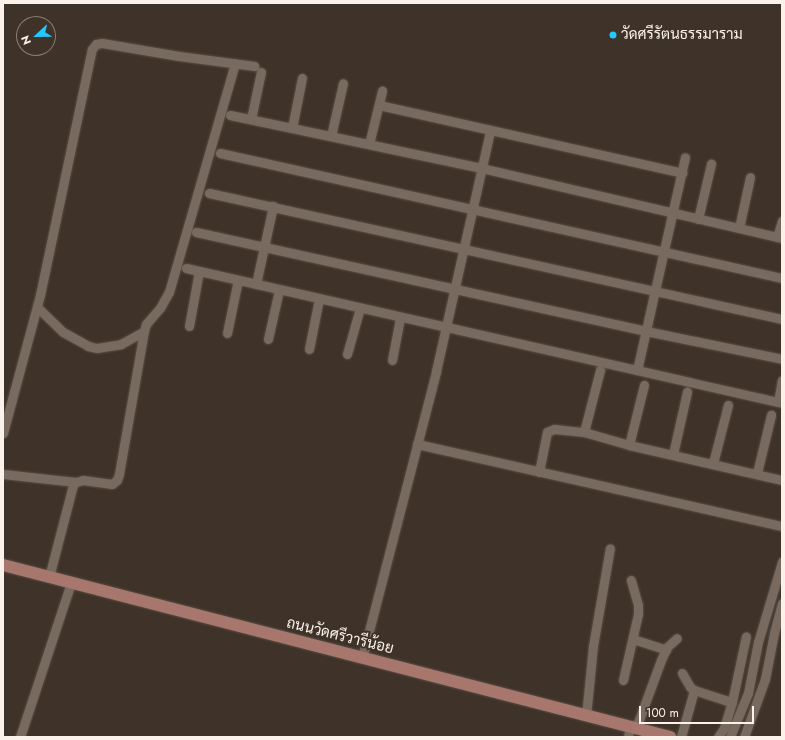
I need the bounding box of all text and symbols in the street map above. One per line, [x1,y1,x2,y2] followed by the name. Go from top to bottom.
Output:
[16,16,56,56] north arrow
[621,26,743,44] place label: วัดศรีรัตนธรรมาราม
[608,30,618,40] marker: วัดศรีรัตนธรรมาราม
[17,33,35,47] text: N
[285,614,395,658] street label: ถนนวัดศรีวารีน้อย
[641,698,756,724] scale bar
[646,704,679,722] text: 100 m

